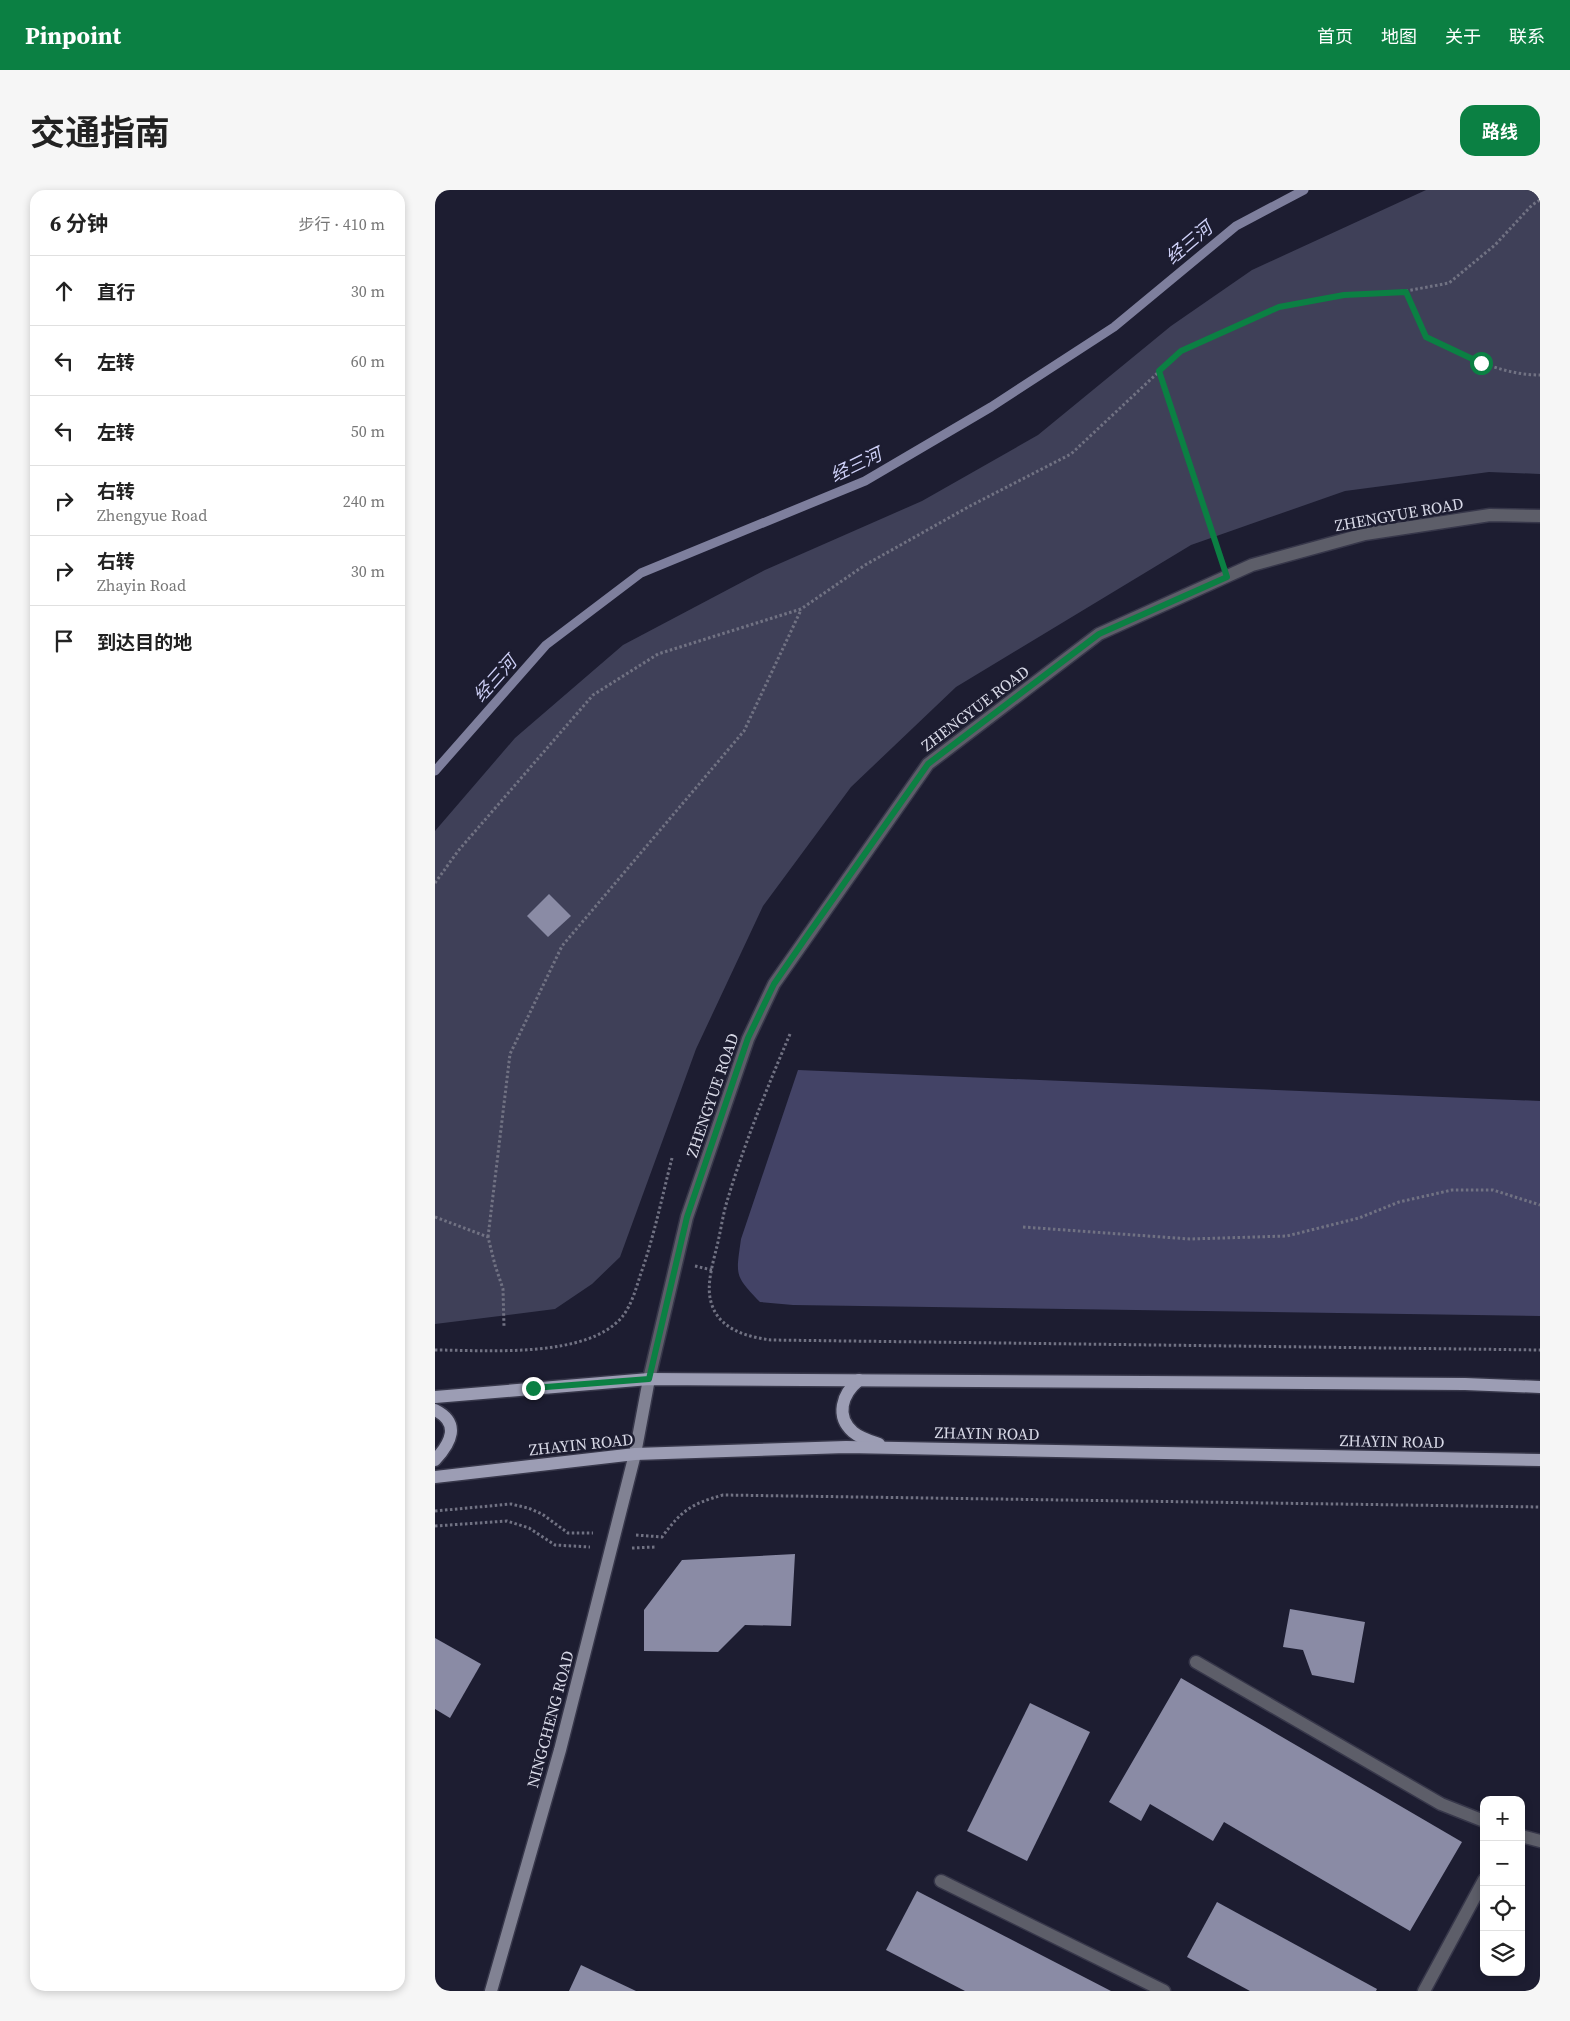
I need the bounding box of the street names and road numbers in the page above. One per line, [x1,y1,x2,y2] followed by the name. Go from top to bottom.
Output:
[1333,492,1465,536] street label: ZHENGYUE ROAD
[916,660,1034,756] street label: ZHENGYUE ROAD
[680,1030,744,1160] street label: ZHENGYUE ROAD
[934,1421,1040,1445] street label: ZHAYIN ROAD
[528,1428,634,1460] street label: ZHAYIN ROAD
[1339,1429,1445,1453] street label: ZHAYIN ROAD
[521,1648,579,1790] street label: NINGCHENG ROAD

